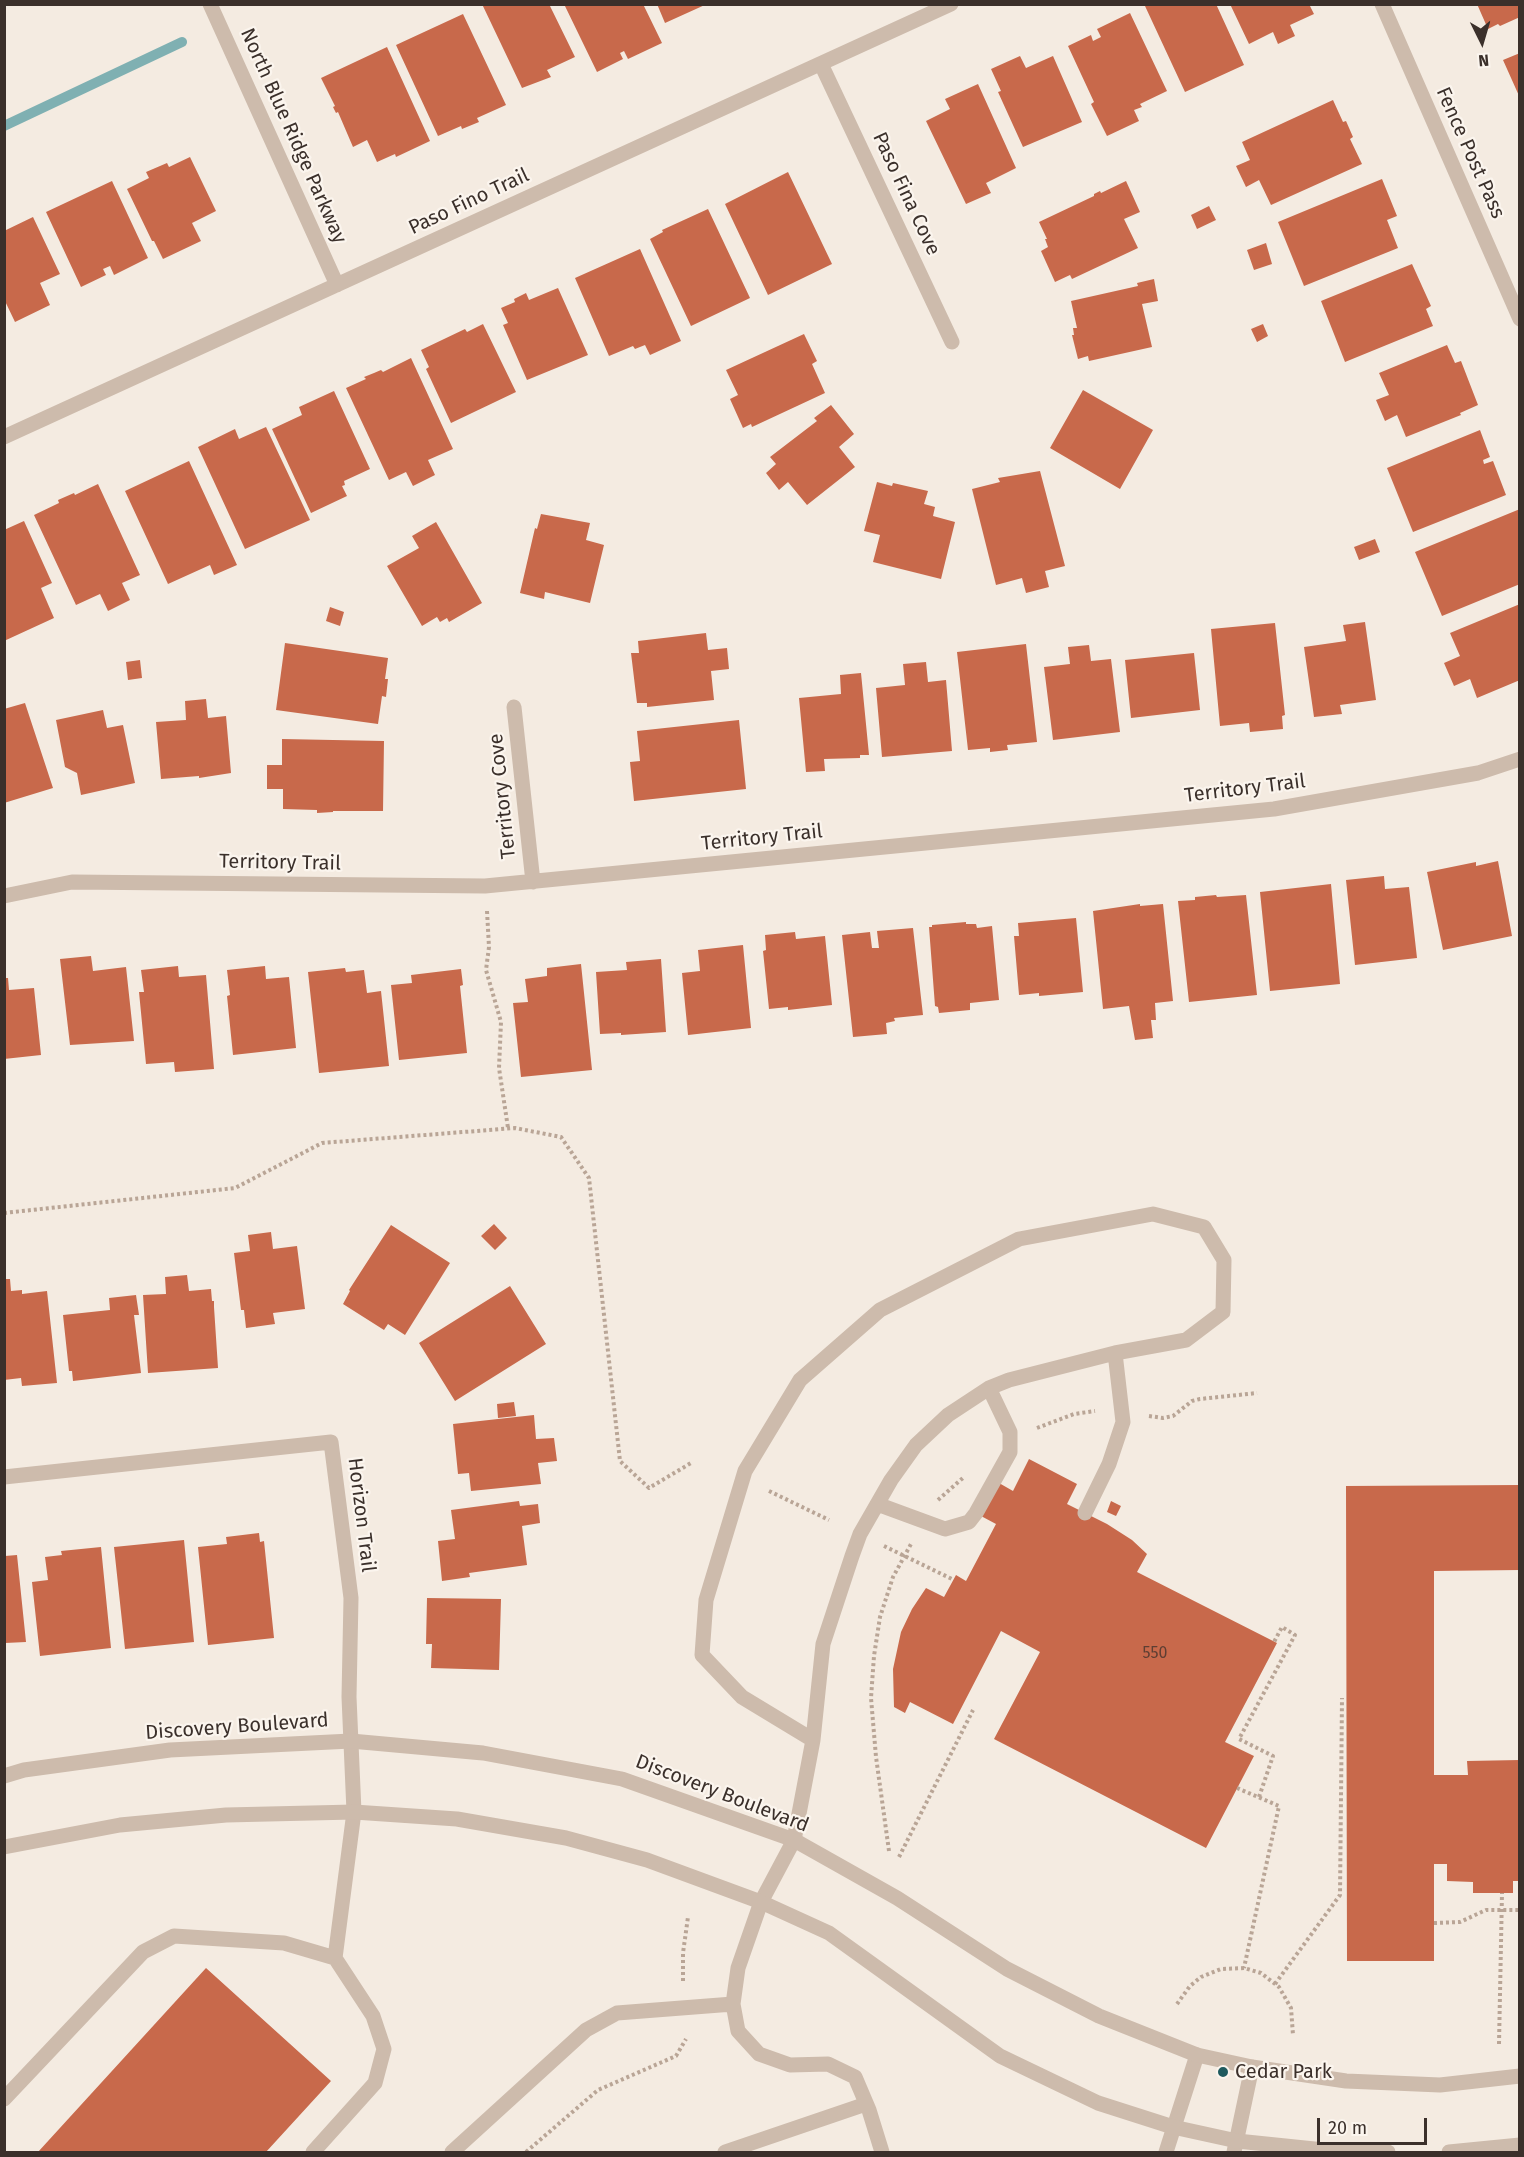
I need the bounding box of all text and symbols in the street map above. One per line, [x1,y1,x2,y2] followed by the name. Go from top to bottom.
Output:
[1452,12,1512,72] north arrow
[235,25,351,247] street label: North Blue Ridge Parkway
[1478,51,1490,70] text: N
[1430,84,1510,222] street label: Fence Post Pass
[867,129,945,259] street label: Paso Fina Cove
[405,164,533,240] street label: Paso Fino Trail
[484,732,522,860] street label: Territory Cove
[1183,770,1307,808] street label: Territory Trail
[700,820,824,856] street label: Territory Trail
[219,850,341,876] street label: Territory Trail
[342,1456,380,1574] street label: Horizon Trail
[1143,1644,1167,1664] house number: 550
[145,1709,329,1745] street label: Discovery Boulevard
[632,1750,812,1838] street label: Discovery Boulevard
[1235,2060,1332,2084] place label: Cedar Park
[1216,2065,1230,2079] marker: Cedar Park
[1320,2106,1430,2144] scale bar
[1328,2117,1367,2139] text: 20 m

